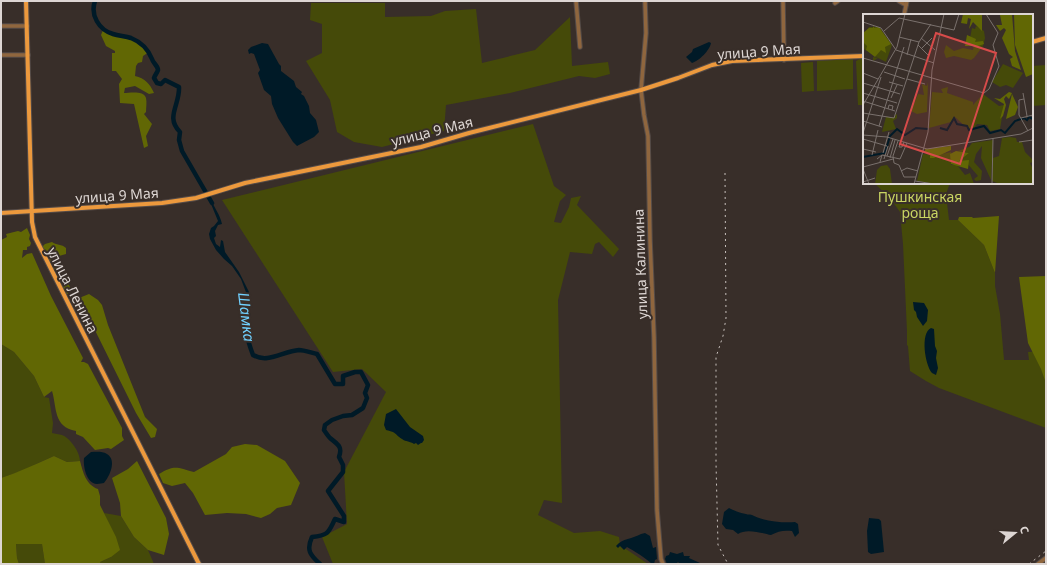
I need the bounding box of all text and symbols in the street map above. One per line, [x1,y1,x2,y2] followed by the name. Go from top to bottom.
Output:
[863,14,1033,184] inset map
[717,39,801,63] street label: улица 9 Мая
[389,112,475,150] street label: улица 9 Мая
[75,183,159,207] street label: улица 9 Мая
[878,187,962,222] park label: Пушкинская роща
[629,209,651,319] street label: улица Калинина
[43,244,103,336] street label: улица Ленина
[234,291,260,343] water label: Шамка
[995,513,1035,553] north arrow
[1017,524,1033,535] text: С

